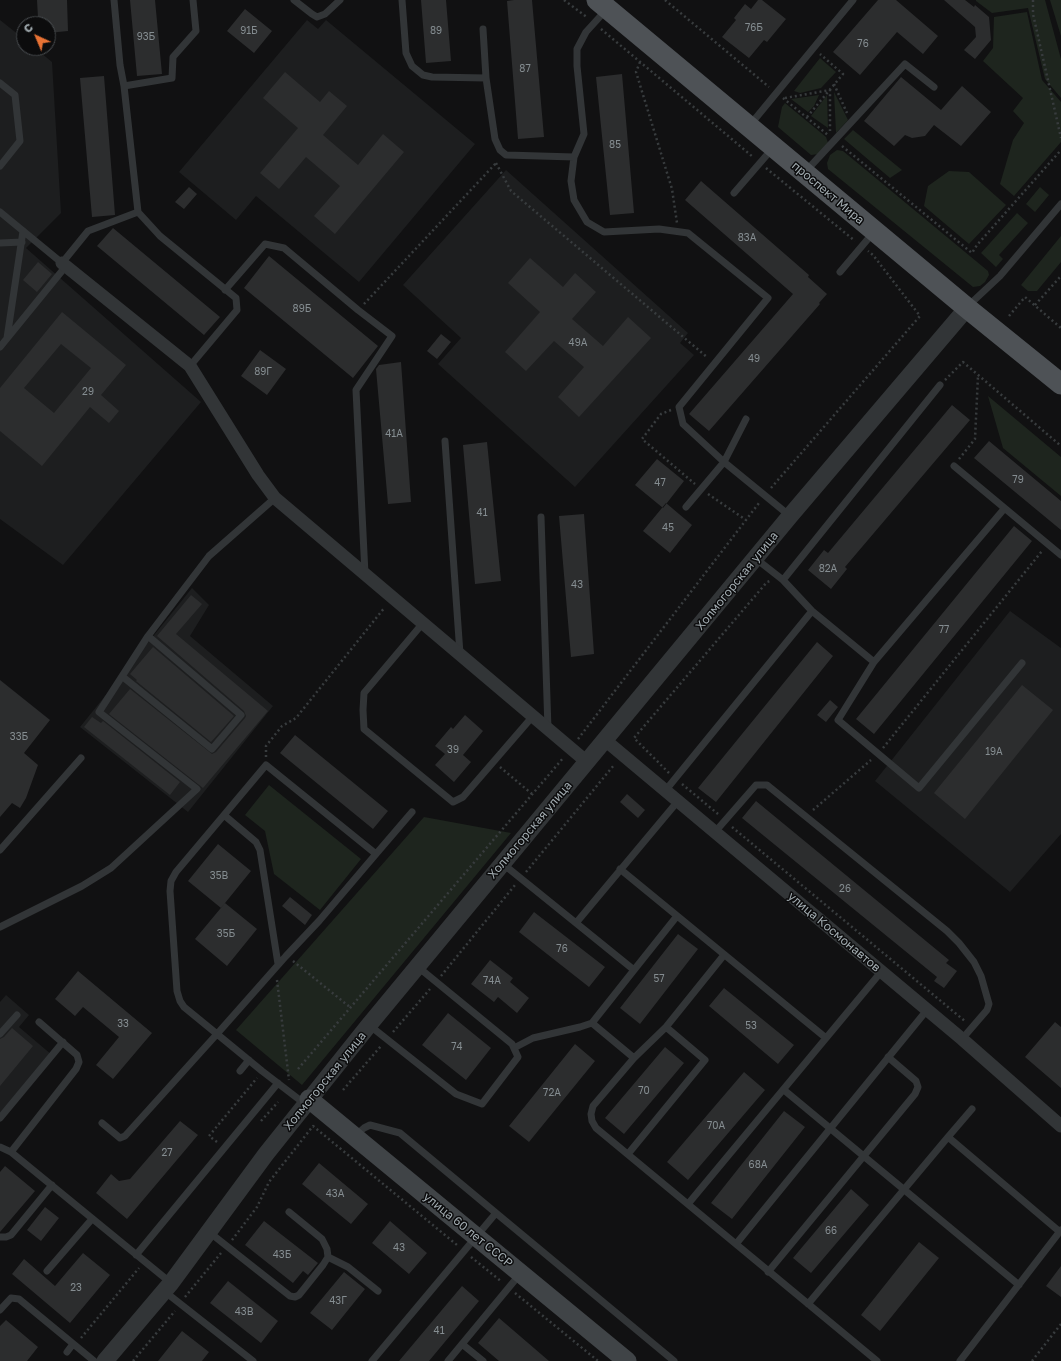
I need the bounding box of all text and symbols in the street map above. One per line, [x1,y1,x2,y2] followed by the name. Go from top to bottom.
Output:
[16,16,56,56] north arrow
[21,20,35,35] text: С
[745,22,763,34] house number: 76Б
[240,25,258,37] house number: 91Б
[430,25,442,37] house number: 89
[137,31,155,43] house number: 93Б
[857,38,869,50] house number: 76
[519,63,531,75] house number: 87
[609,139,621,151] house number: 85
[789,159,867,227] street label: проспект Мира
[738,232,756,244] house number: 83А
[293,303,311,315] house number: 89Б
[569,337,587,349] house number: 49А
[748,353,760,365] house number: 49
[254,366,272,378] house number: 89Г
[82,386,94,398] house number: 29
[385,428,403,440] house number: 41А
[1012,474,1024,486] house number: 79
[654,477,666,489] house number: 47
[477,507,487,519] house number: 41
[662,522,674,534] house number: 45
[693,529,781,633] street label: Холмогорская улица
[819,563,837,575] house number: 82А
[571,579,583,591] house number: 43
[939,624,949,636] house number: 77
[10,731,28,743] house number: 33Б
[447,744,459,756] house number: 39
[985,746,1003,758] house number: 19А
[485,778,575,882] street label: Холмогорская улица
[210,870,228,882] house number: 35В
[839,883,851,895] house number: 26
[785,889,883,975] street label: улица Космонавтов
[217,928,235,940] house number: 35Б
[556,943,568,955] house number: 76
[653,973,665,985] house number: 57
[483,975,501,987] house number: 74А
[117,1018,129,1030] house number: 33
[745,1020,757,1032] house number: 53
[281,1029,369,1133] street label: Холмогорская улица
[451,1041,463,1053] house number: 74
[638,1085,650,1097] house number: 70
[543,1087,561,1099] house number: 72А
[707,1120,725,1132] house number: 70А
[161,1147,173,1159] house number: 27
[749,1159,767,1171] house number: 68А
[326,1188,344,1200] house number: 43А
[420,1189,516,1271] street label: улица 60 лет СССР
[825,1225,837,1237] house number: 66
[393,1242,405,1254] house number: 43
[273,1249,291,1261] house number: 43Б
[70,1282,82,1294] house number: 23
[329,1295,347,1307] house number: 43Г
[235,1306,253,1318] house number: 43В
[434,1325,444,1337] house number: 41

